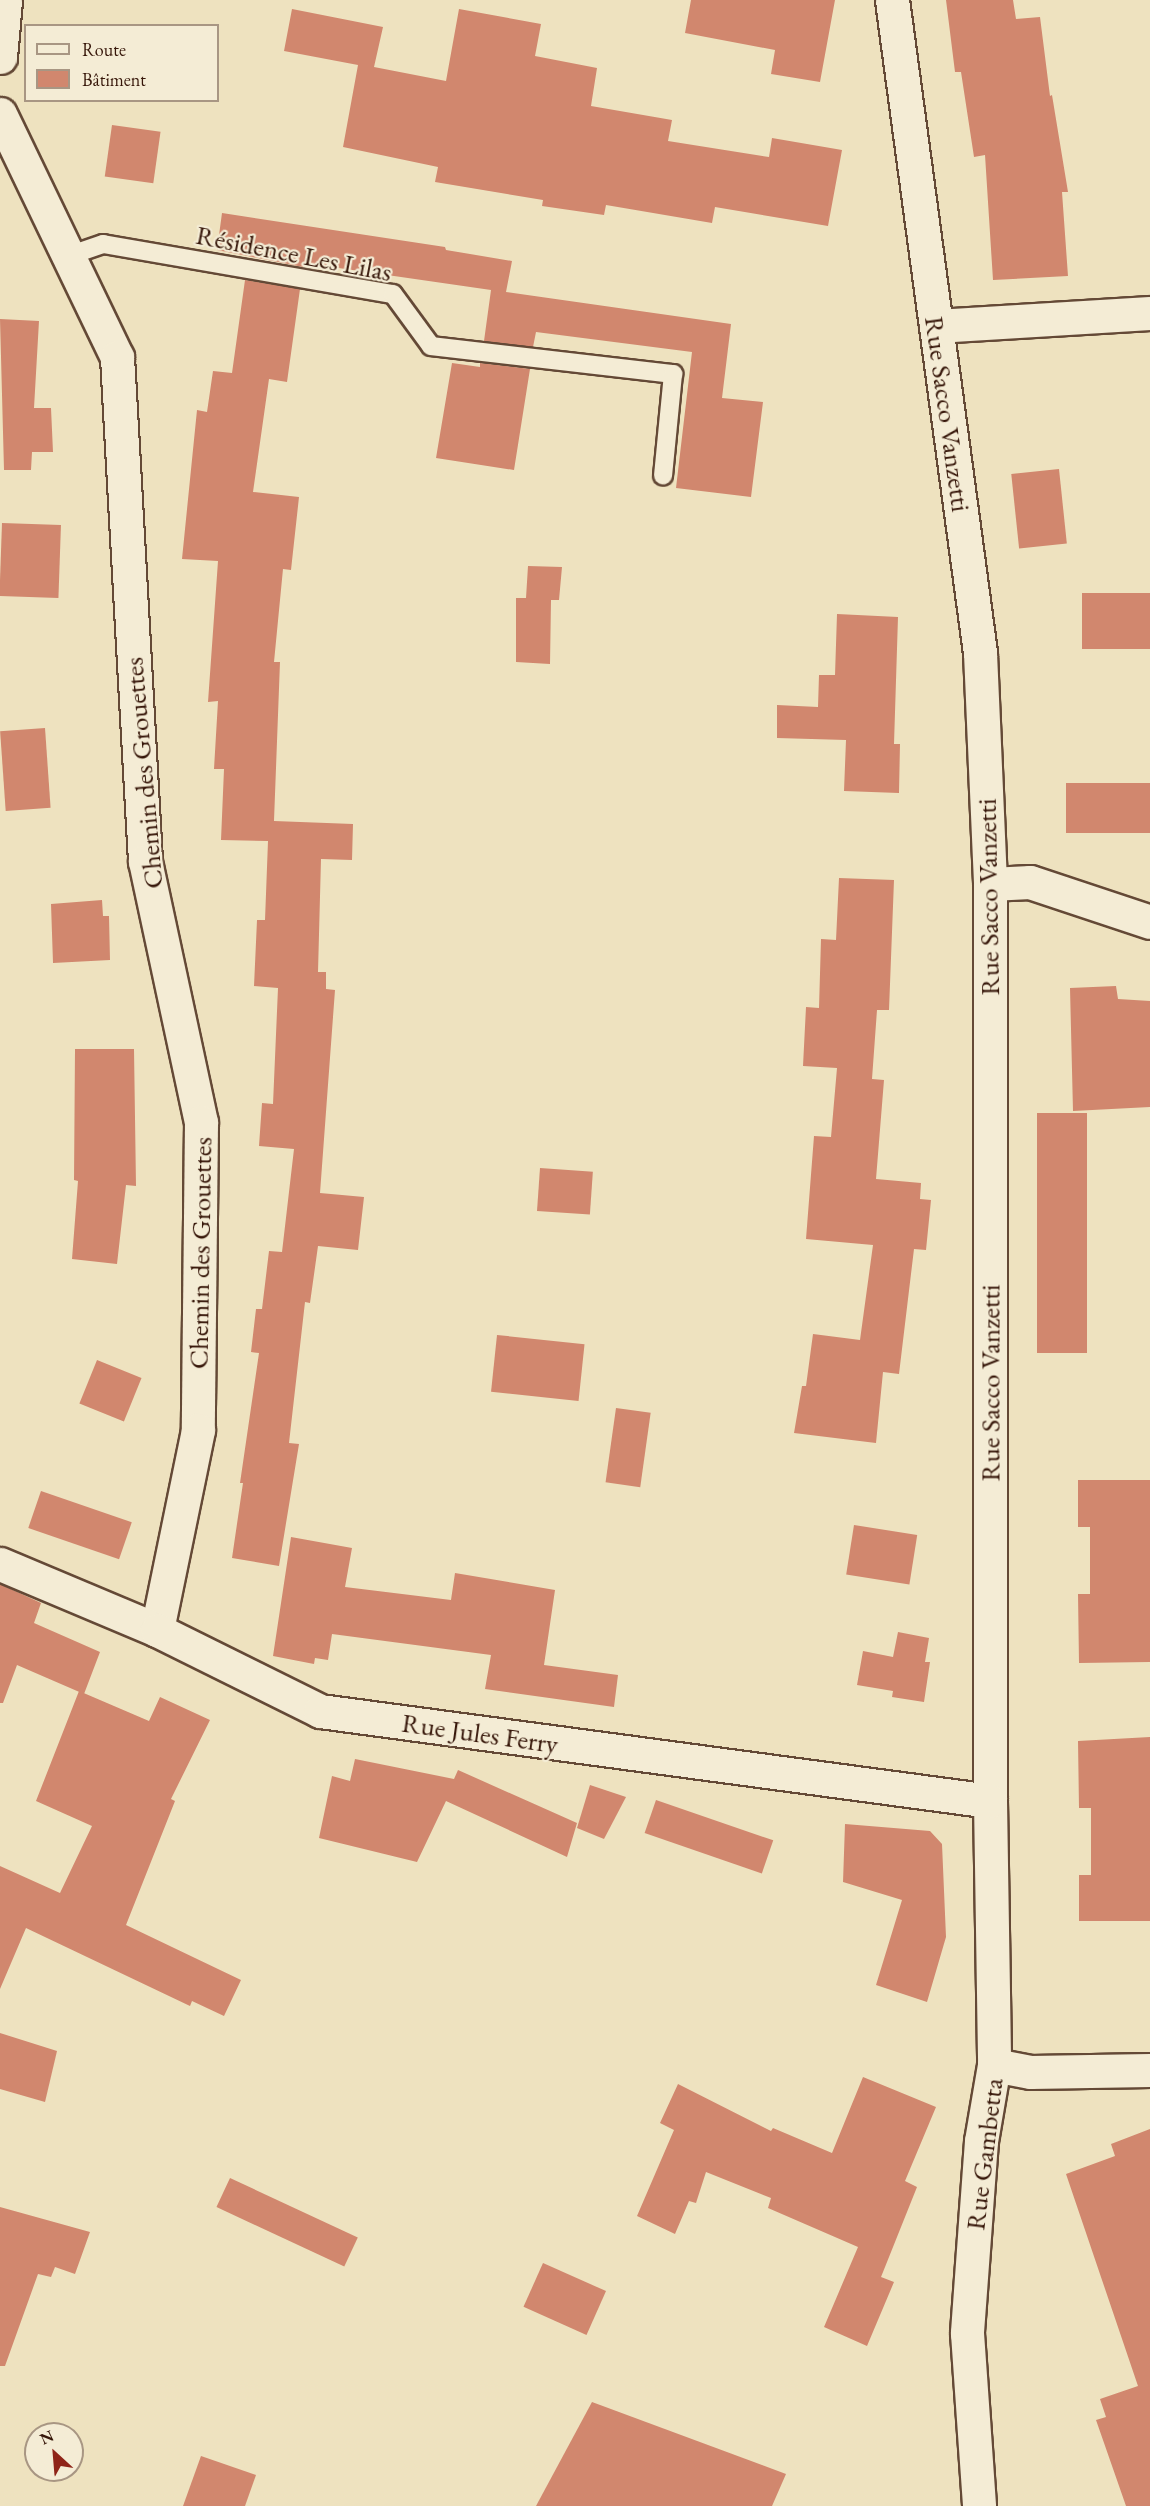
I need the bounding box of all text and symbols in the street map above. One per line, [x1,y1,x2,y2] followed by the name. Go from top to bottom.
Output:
[24,24,219,102] legend
[82,38,126,61] text: Route
[82,68,146,91] text: Bâtiment
[193,218,395,288] street label: Résidence Les Lilas
[918,314,978,514] street label: Rue Sacco Vanzetti
[117,656,169,890] street label: Chemin des Grouettes
[970,798,1006,996] street label: Rue Sacco Vanzetti
[182,1137,218,1369] street label: Chemin des Grouettes
[974,1284,1006,1482] street label: Rue Sacco Vanzetti
[400,1706,560,1760] street label: Rue Jules Ferry
[959,2076,1009,2232] street label: Rue Gambetta
[24,2422,84,2482] north arrow
[36,2425,57,2449] text: N

